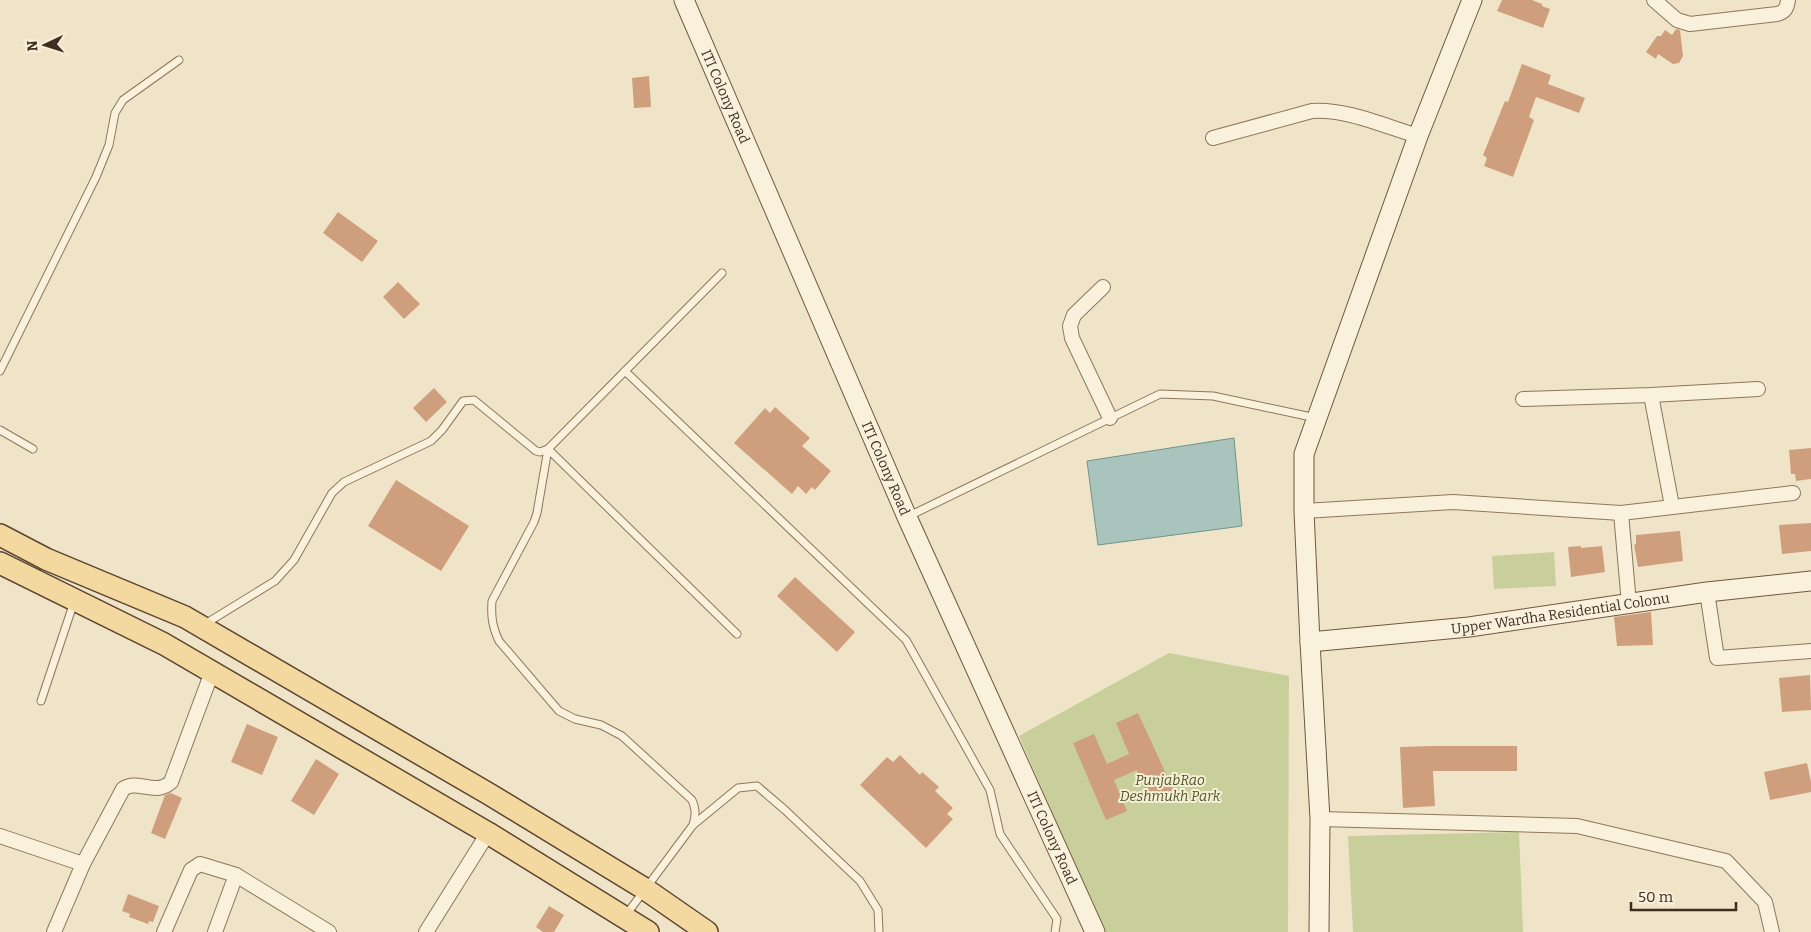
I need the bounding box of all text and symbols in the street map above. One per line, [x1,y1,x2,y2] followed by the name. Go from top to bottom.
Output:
[20,20,70,70] north arrow
[24,40,41,52] text: N
[697,47,753,146] street label: ITI Colony Road
[858,419,913,518] street label: ITI Colony Road
[1450,590,1671,638] street label: Upper Wardha Residential Colonu
[1120,772,1221,805] park label: PunjabRao Deshmukh Park
[1023,788,1080,887] street label: ITI Colony Road
[1631,880,1736,912] scale bar
[1638,888,1674,906] text: 50 m

